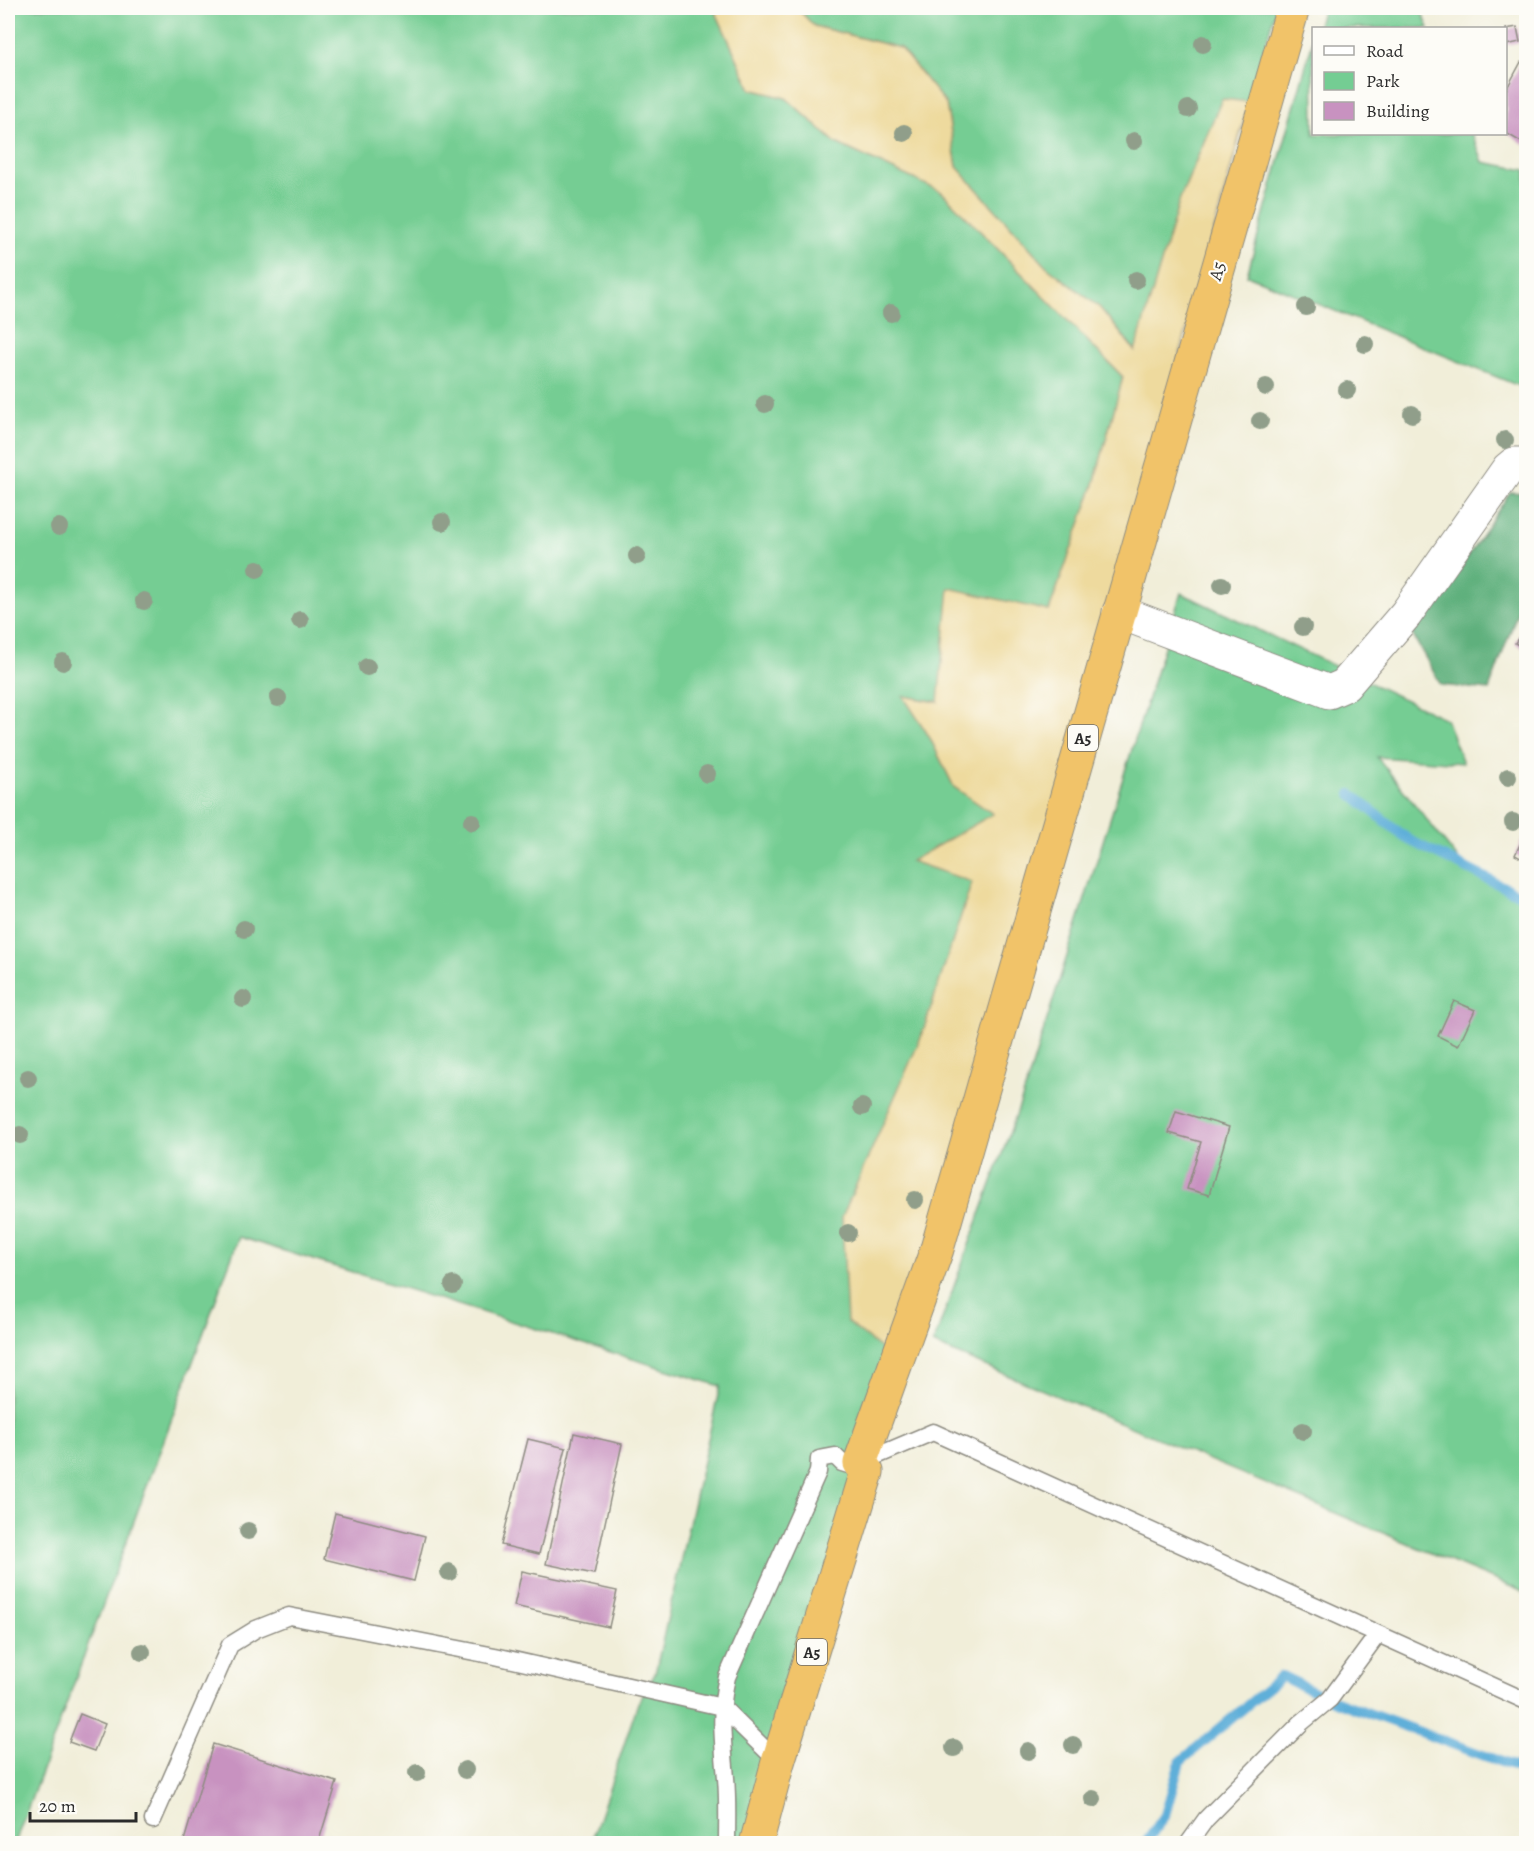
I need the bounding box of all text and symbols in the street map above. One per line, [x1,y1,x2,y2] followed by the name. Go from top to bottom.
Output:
[1312,27,1507,135] legend
[1366,39,1404,63] text: Road
[1366,69,1400,93] text: Park
[1366,99,1430,123] text: Building
[1203,259,1231,284] street label: A5
[1068,725,1098,751] road number: A5
[797,1639,827,1665] road number: A5
[30,1785,136,1823] scale bar
[39,1794,76,1818] text: 20 m

